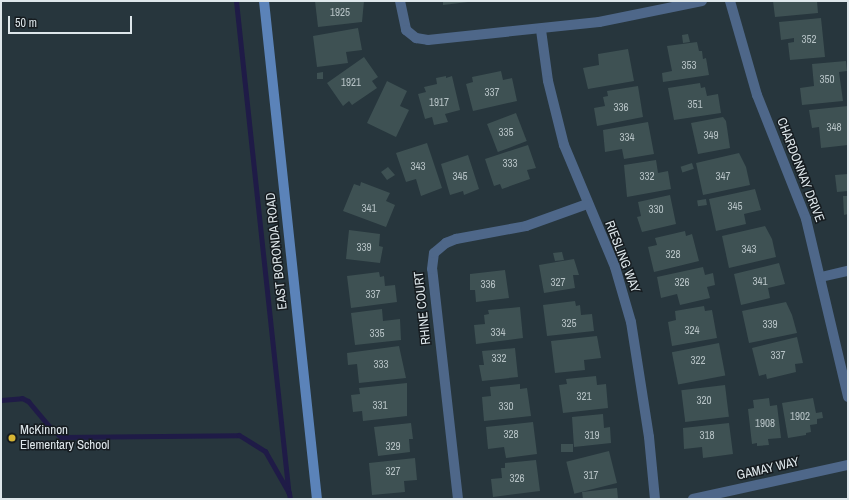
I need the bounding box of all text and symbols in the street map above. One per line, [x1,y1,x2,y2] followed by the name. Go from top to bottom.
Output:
[330,5,350,19] house number: 1925
[10,8,134,34] scale bar
[15,15,37,31] text: 50 m
[801,32,817,46] house number: 352
[681,58,697,72] house number: 353
[819,72,835,86] house number: 350
[341,75,361,89] house number: 1921
[484,85,500,99] house number: 337
[429,95,449,109] house number: 1917
[687,97,703,111] house number: 351
[613,100,629,114] house number: 336
[773,116,827,224] street label: CHARDONNAY DRIVE
[826,120,842,134] house number: 348
[498,125,514,139] house number: 335
[703,128,719,142] house number: 349
[619,130,635,144] house number: 334
[502,156,518,170] house number: 333
[410,159,426,173] house number: 343
[452,169,468,183] house number: 345
[639,169,655,183] house number: 332
[715,169,731,183] house number: 347
[263,191,291,311] street label: EAST BORONDA ROAD
[727,199,743,213] house number: 345
[361,201,377,215] house number: 341
[648,202,664,216] house number: 330
[601,219,643,295] street label: RIESLING WAY
[356,240,372,254] house number: 339
[741,242,757,256] house number: 343
[665,247,681,261] house number: 328
[411,270,435,346] street label: RHINE COURT
[752,274,768,288] house number: 341
[550,275,566,289] house number: 327
[674,275,690,289] house number: 326
[480,277,496,291] house number: 336
[365,287,381,301] house number: 337
[561,316,577,330] house number: 325
[762,317,778,331] house number: 339
[684,323,700,337] house number: 324
[490,325,506,339] house number: 334
[369,326,385,340] house number: 335
[770,348,786,362] house number: 337
[491,351,507,365] house number: 332
[690,353,706,367] house number: 322
[373,357,389,371] house number: 333
[576,389,592,403] house number: 321
[696,393,712,407] house number: 320
[372,398,388,412] house number: 331
[498,399,514,413] house number: 330
[790,409,810,423] house number: 1902
[755,416,775,430] house number: 1908
[20,423,109,454] place label: McKinnon Elementary School
[503,427,519,441] house number: 328
[584,428,600,442] house number: 319
[699,428,715,442] house number: 318
[7,433,17,443] marker: McKinnon Elementary School
[385,439,401,453] house number: 329
[735,454,801,484] street label: GAMAY WAY
[385,464,401,478] house number: 327
[583,468,599,482] house number: 317
[509,471,525,485] house number: 326

